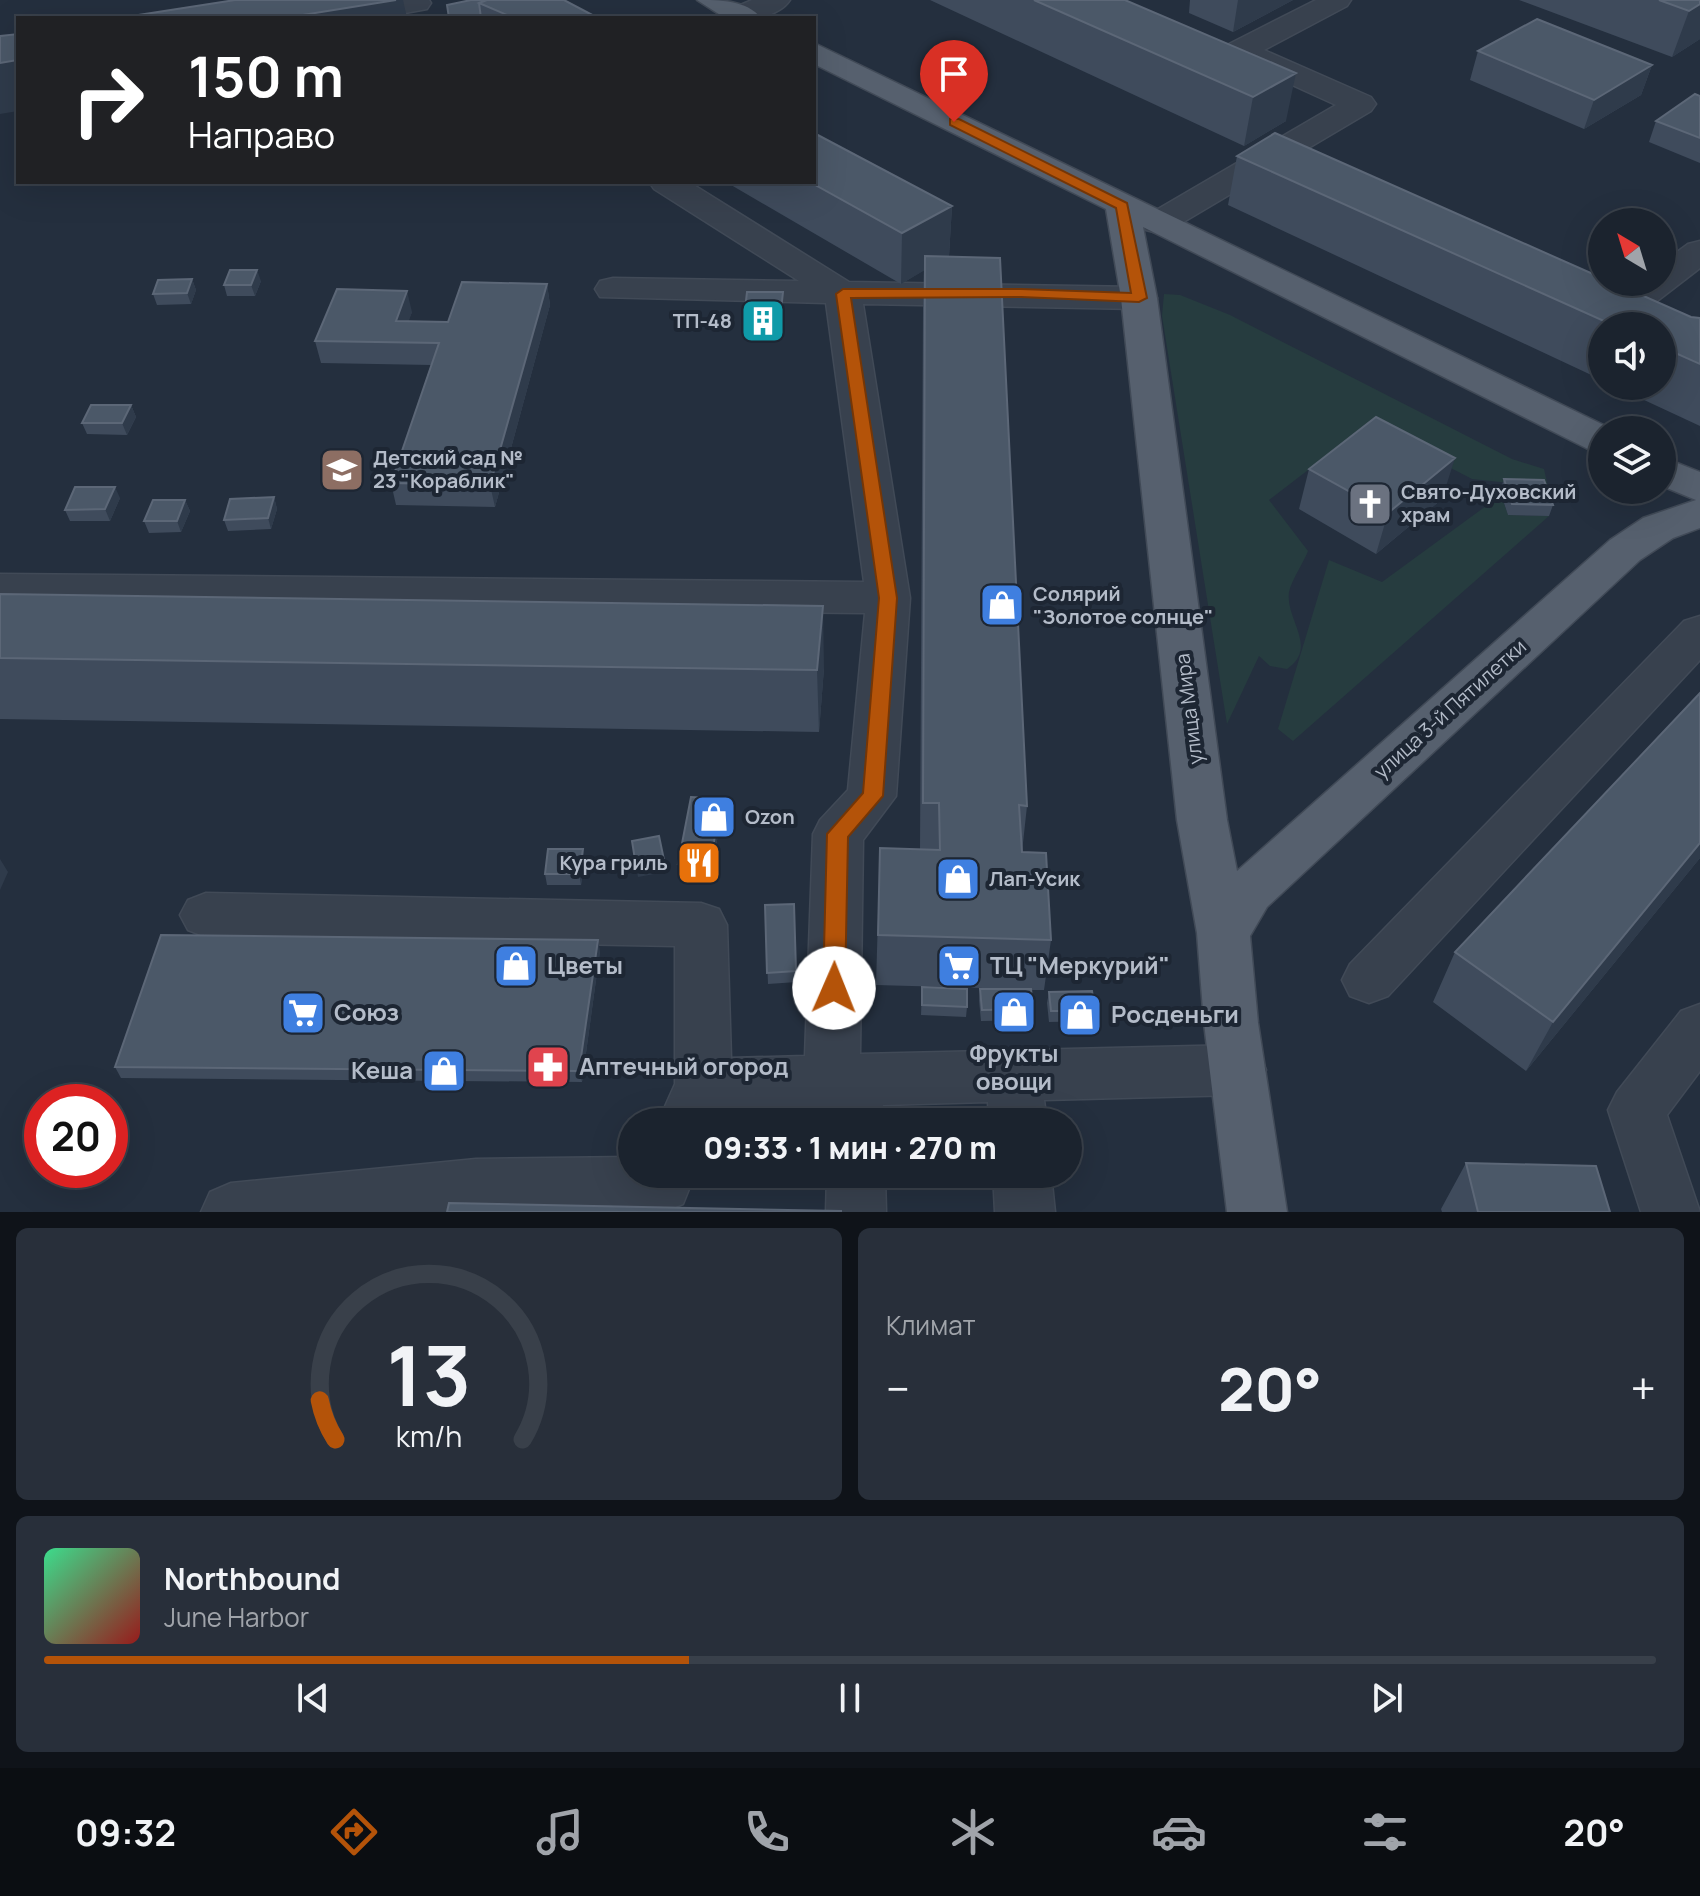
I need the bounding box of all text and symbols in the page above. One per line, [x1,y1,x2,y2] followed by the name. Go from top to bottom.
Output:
[188,37,344,114] text: 150 m
[920,40,988,122] pin
[56,48,160,152] icon: right
[932,52,976,96] icon: arrive
[188,110,335,159] text: Направо
[1588,208,1676,296] north arrow
[1588,208,1676,504] map controls
[739,297,787,345] building icon: ТП-48
[673,307,732,334] place label: ТП-48
[1588,312,1676,400] button: sound
[1588,416,1676,504] button: layers
[373,444,523,494] place label: Детский сад № 23 "Кораблик"
[318,446,366,494] school or university icon: Детский сад № 23 "Кораблик"
[1401,478,1576,528] place label: Свято-Духовский храм
[1346,480,1394,528] church icon: Свято-Духовский храм
[1033,580,1213,630] place label: Солярий "Золотое солнце"
[978,581,1026,629] shop icon: Солярий "Золотое солнце"
[1368,633,1532,784] street label: улица 3-й Пятилетки
[1168,652,1209,766] street label: улица Мира
[690,793,738,841] shop icon: Ozon
[745,803,795,830] place label: Ozon
[675,839,723,887] restaurant icon: Кура гриль
[559,849,668,876] place label: Кура гриль
[934,855,982,903] shop icon: Лап-Усик
[989,865,1081,892] place label: Лап-Усик
[492,942,540,990] shop icon: Цветы
[935,942,983,990] supermarket icon: ТЦ "Меркурий"
[792,946,876,1030] position arrow
[547,948,623,981] place label: Цветы
[990,948,1170,981] place label: ТЦ "Меркурий"
[990,988,1038,1036] shop icon: Фрукты овощи
[279,989,327,1037] supermarket icon: Союз
[1056,991,1104,1039] shop icon: Росденьги
[334,995,399,1028] place label: Союз
[1111,997,1239,1030] place label: Росденьги
[970,1036,1058,1097] place label: Фрукты овощи
[524,1043,572,1091] pharmacy icon: Аптечный огород
[420,1047,468,1095] shop icon: Кеша
[579,1049,789,1082] place label: Аптечный огород
[351,1053,413,1086] place label: Кеша
[24,1084,128,1188] speed limit sign: 20
[703,1127,997,1168] text: 09:33 · 1 мин · 270 m
[886,1307,976,1343] text: Климат
[387,1317,471,1431] text: 13
[1218,1347,1322,1429] text: 20°
[886,1358,910,1418] text: −
[1631,1358,1656,1418] text: +
[396,1417,462,1456] text: km/h
[164,1558,341,1599] text: Northbound
[164,1599,309,1635] text: June Harbor
[291,1676,335,1720] icon: previous
[828,1676,872,1720] icon: pause
[1365,1676,1409,1720] icon: next
[326,1804,382,1860] icon: directions
[532,1804,588,1860] icon: music
[739,1804,795,1860] icon: phone
[945,1804,1001,1860] icon: climate
[1151,1804,1207,1860] icon: car
[1357,1804,1413,1860] icon: filters
[75,1808,176,1857] text: 09:32
[1564,1808,1625,1857] text: 20°

